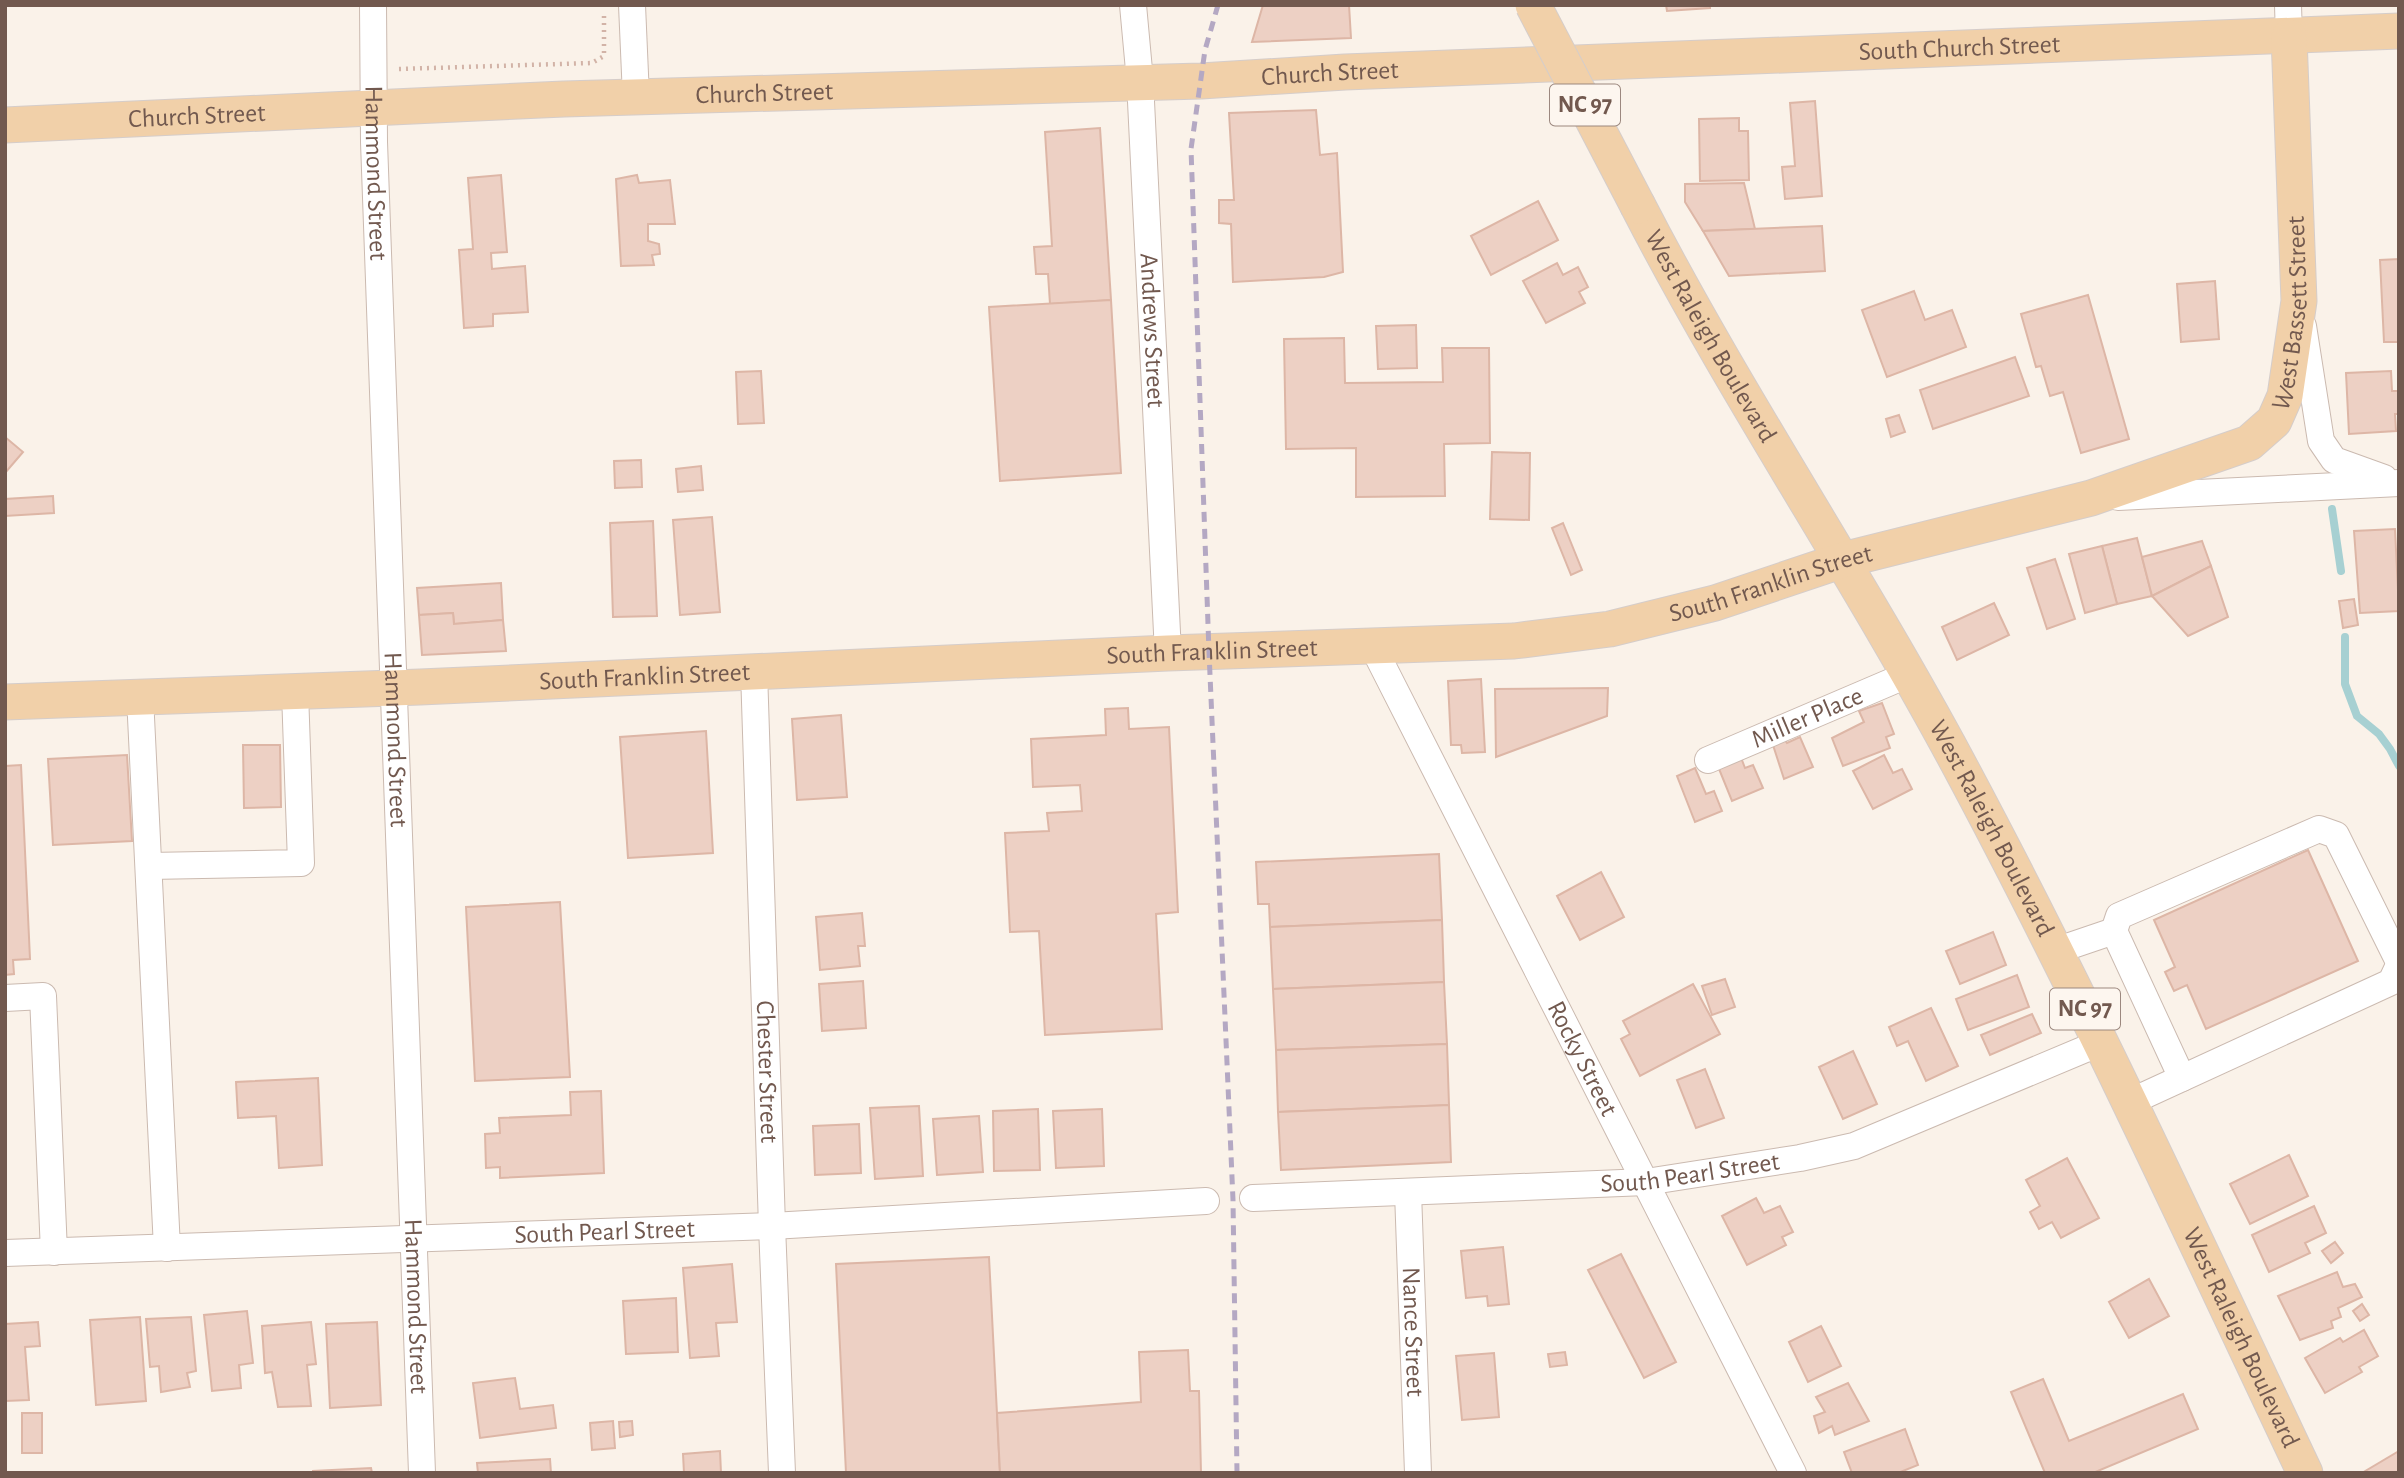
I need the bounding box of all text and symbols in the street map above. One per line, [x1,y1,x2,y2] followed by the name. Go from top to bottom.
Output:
[1858,31,2061,65] street label: South Church Street
[1260,57,1399,90] street label: Church Street
[695,78,833,108] street label: Church Street
[1550,84,1620,125] road number: NC 97
[361,85,391,261] street label: Hammond Street
[127,100,266,132] street label: Church Street
[2267,216,2312,415] street label: West Bassett Street
[1640,226,1781,447] street label: West Raleigh Boulevard
[1135,252,1169,408] street label: Andrews Street
[1666,540,1875,627] street label: South Franklin Street
[1106,635,1318,669] street label: South Franklin Street
[379,652,412,828] street label: Hammond Street
[538,659,751,695] street label: South Franklin Street
[1748,682,1867,753] street label: Miller Place
[1924,716,2059,941] street label: West Raleigh Boulevard
[2050,988,2120,1030] road number: NC 97
[1542,997,1622,1120] street label: Rocky Street
[752,1000,782,1143] street label: Chester Street
[1600,1148,1781,1197] street label: South Pearl Street
[514,1216,695,1248] street label: South Pearl Street
[400,1218,432,1394] street label: Hammond Street
[2178,1223,2304,1452] street label: West Raleigh Boulevard
[1398,1266,1428,1397] street label: Nance Street

